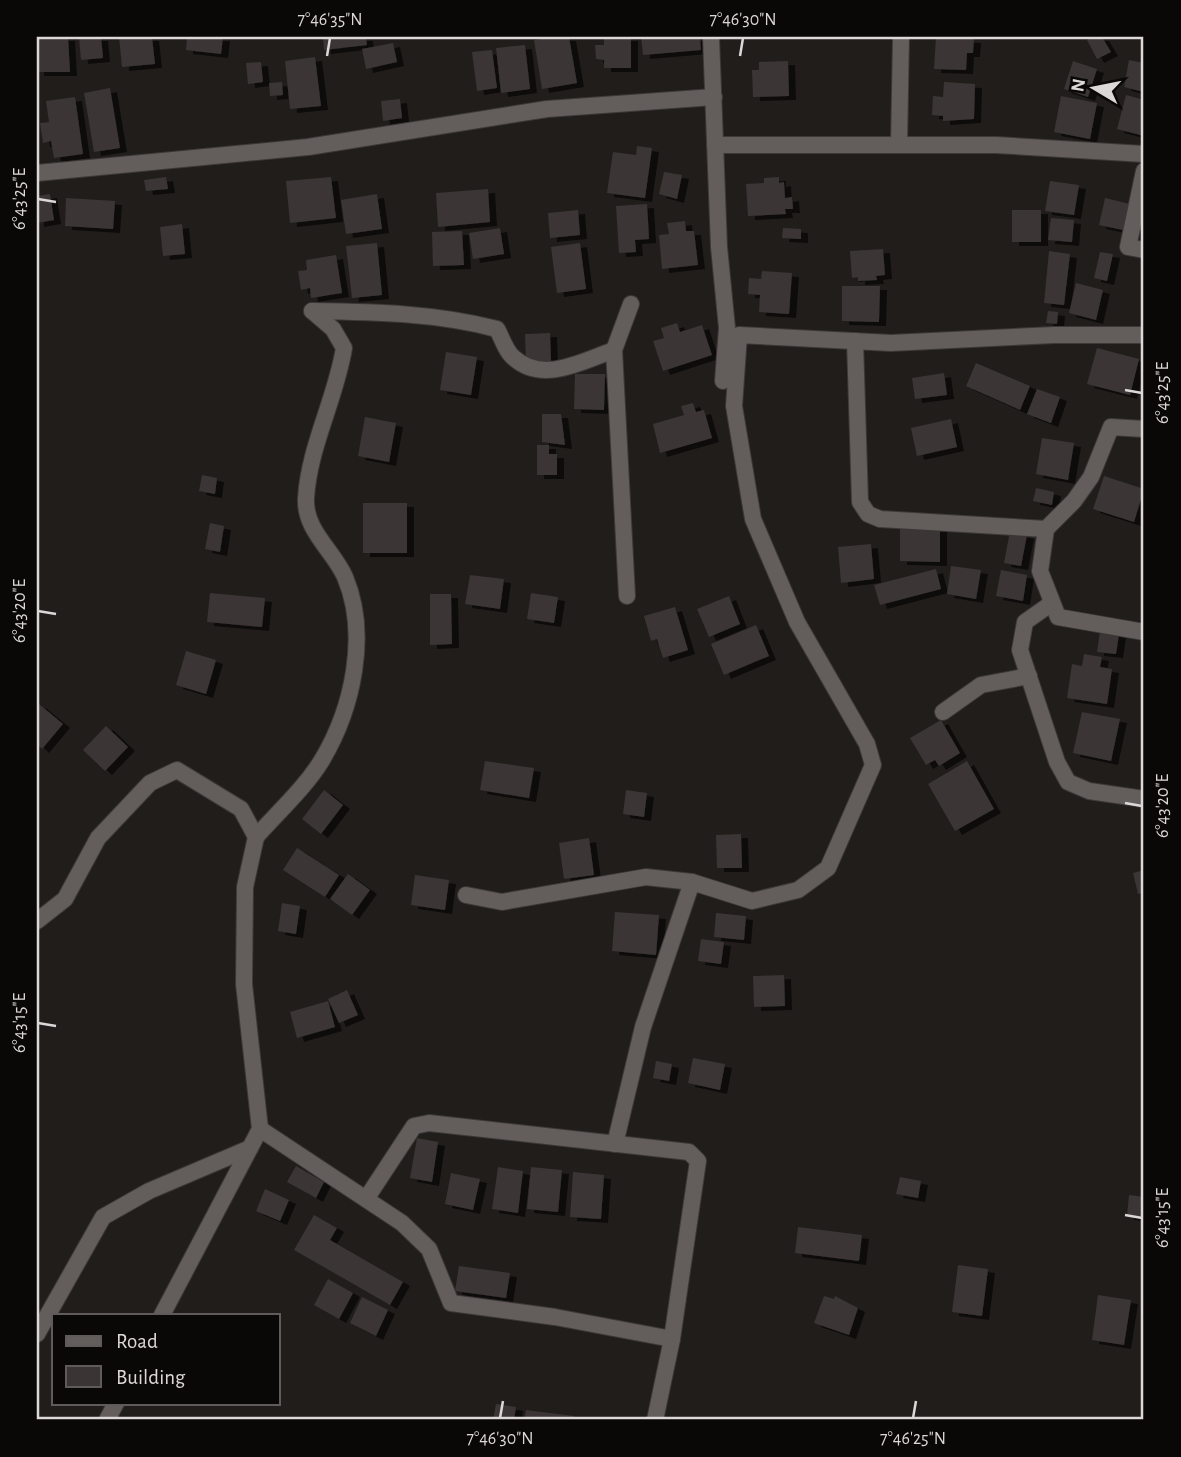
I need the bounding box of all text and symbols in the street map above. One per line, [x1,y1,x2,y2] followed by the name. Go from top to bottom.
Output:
[297,11,363,29] text: 7°46'35"N
[709,11,777,29] text: 7°46'30"N
[1058,52,1128,122] north arrow
[1068,77,1089,93] text: N
[11,168,29,230] text: 6°43'25"E
[1154,362,1172,424] text: 6°43'25"E
[11,579,29,643] text: 6°43'20"E
[1154,774,1172,838] text: 6°43'20"E
[11,993,29,1053] text: 6°43'15"E
[1154,1188,1172,1248] text: 6°43'15"E
[52,1314,280,1404] legend
[116,1331,158,1352] text: Road
[116,1367,186,1388] text: Building
[466,1430,534,1448] text: 7°46'30"N
[880,1430,946,1448] text: 7°46'25"N

